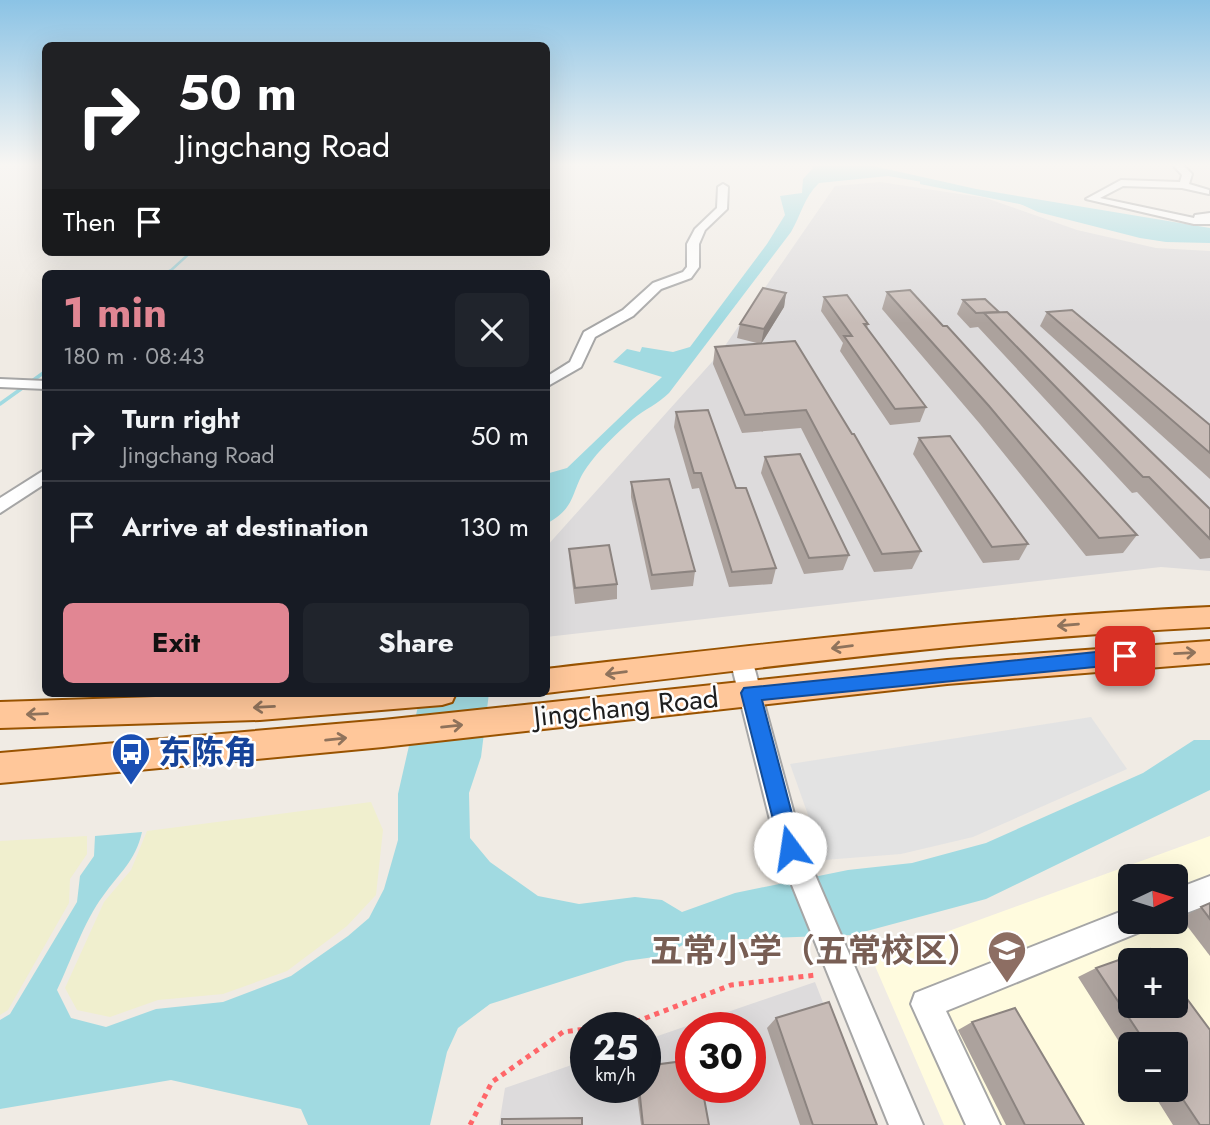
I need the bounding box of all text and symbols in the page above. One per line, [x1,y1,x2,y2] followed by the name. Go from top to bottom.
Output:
[178,58,297,128] text: 50 m
[63,70,154,161] icon: right
[178,123,390,169] text: Jingchang Road
[63,203,116,241] text: Then
[130,203,168,241] icon: arrive
[63,282,167,343] text: 1 min
[455,293,529,367] button: close
[63,339,204,373] text: 180 m · 08:43
[122,400,240,438] text: Turn right
[63,417,101,455] icon: right
[471,417,529,455] text: 50 m
[122,438,275,472] text: Jingchang Road
[63,508,101,546] icon: arrive
[122,508,369,546] text: Arrive at destination
[459,508,529,546] text: 130 m
[63,603,289,683] button: Exit
[303,603,529,683] button: Share
[1058,619,1080,632] one-way arrow
[1095,626,1155,686] pin
[1106,637,1144,675] icon: arrive
[831,641,854,654] one-way arrow
[1174,647,1197,660] one-way arrow
[605,667,628,680] one-way arrow
[528,677,720,738] street label: Jingchang Road
[254,701,276,714] one-way arrow
[26,707,49,721] one-way arrow
[440,720,463,733] one-way arrow
[158,729,257,776] place label: 东陈角
[110,731,152,786] bus stop icon: 东陈角
[325,732,347,745] one-way arrow
[753,811,827,885] position arrow
[1118,864,1188,934] north arrow
[1118,864,1188,1102] map controls
[650,927,980,974] place label: 五常小学（五常校区）
[986,929,1028,984] school or university icon: 五常小学（五常校区）
[1118,948,1188,1018] button: +
[675,1012,766,1103] speed limit sign: 30
[593,1023,638,1073] text: 25
[1118,1032,1188,1102] button: −
[595,1062,636,1088] text: km/h

